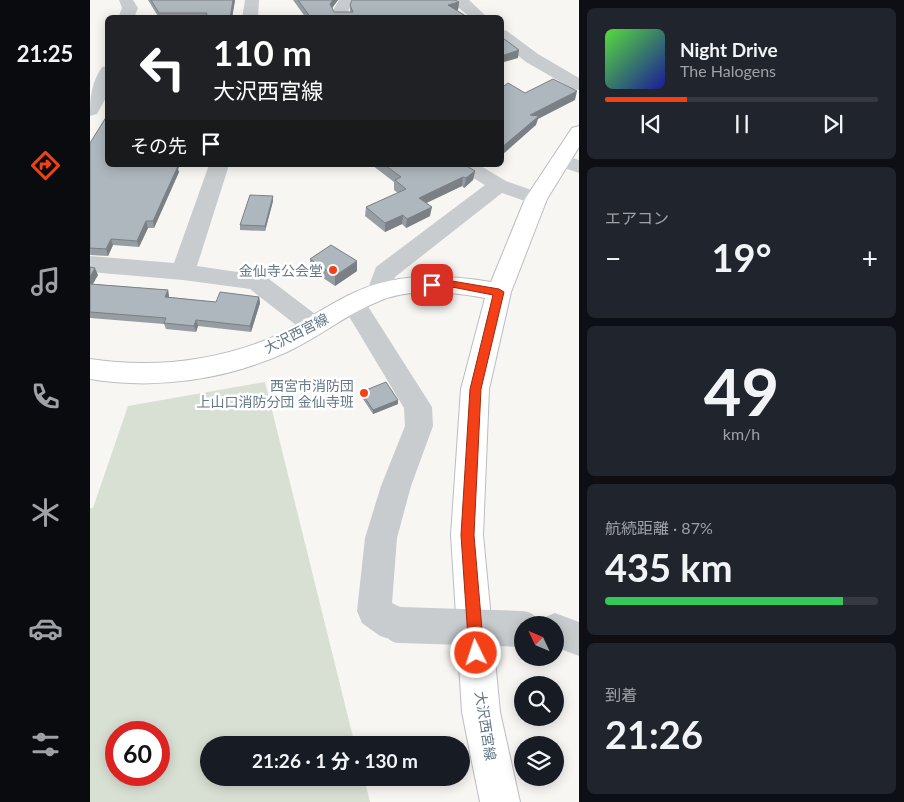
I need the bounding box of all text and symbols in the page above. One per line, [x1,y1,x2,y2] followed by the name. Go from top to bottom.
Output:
[213,31,312,73] text: 110 m
[130,35,195,100] icon: left
[680,38,778,61] text: Night Drive
[17,40,73,67] text: 21:25
[680,61,776,80] text: The Halogens
[213,77,323,104] text: 大沢西宮線
[637,110,665,138] icon: previous
[728,110,756,138] icon: pause
[819,110,847,138] icon: next
[197,130,225,158] icon: arrive
[130,134,187,157] text: その先
[28,148,63,183] icon: directions
[605,208,669,227] text: エアコン
[712,234,771,280] text: 19°
[605,241,621,275] text: −
[862,241,878,275] text: +
[239,262,323,279] place label: 金仙寺公会堂
[28,264,63,299] icon: music
[327,264,339,276] marker: 金仙寺公会堂
[411,264,453,306] pin
[418,271,446,299] icon: arrive
[261,310,331,356] street label: 大沢西宮線
[704,352,779,430] text: 49
[196,377,354,410] place label: 西宮市消防団 上山口消防分団 金仙寺班
[28,379,63,414] icon: phone
[358,387,370,399] marker: 西宮市消防団 上山口消防分団 金仙寺班
[723,424,760,443] text: km/h
[28,495,63,530] icon: climate
[605,518,713,537] text: 航続距離 · 87%
[605,544,733,590] text: 435 km
[28,611,63,646] icon: car
[514,616,564,666] north arrow
[514,616,564,786] map controls
[449,626,501,678] position arrow
[514,676,564,726] button: search
[605,685,637,704] text: 到着
[472,690,500,762] street label: 大沢西宮線
[605,711,703,757] text: 21:26
[105,721,170,786] speed limit sign: 60
[28,727,63,762] icon: filters
[514,736,564,786] button: layers
[252,749,418,772] text: 21:26 · 1 分 · 130 m

